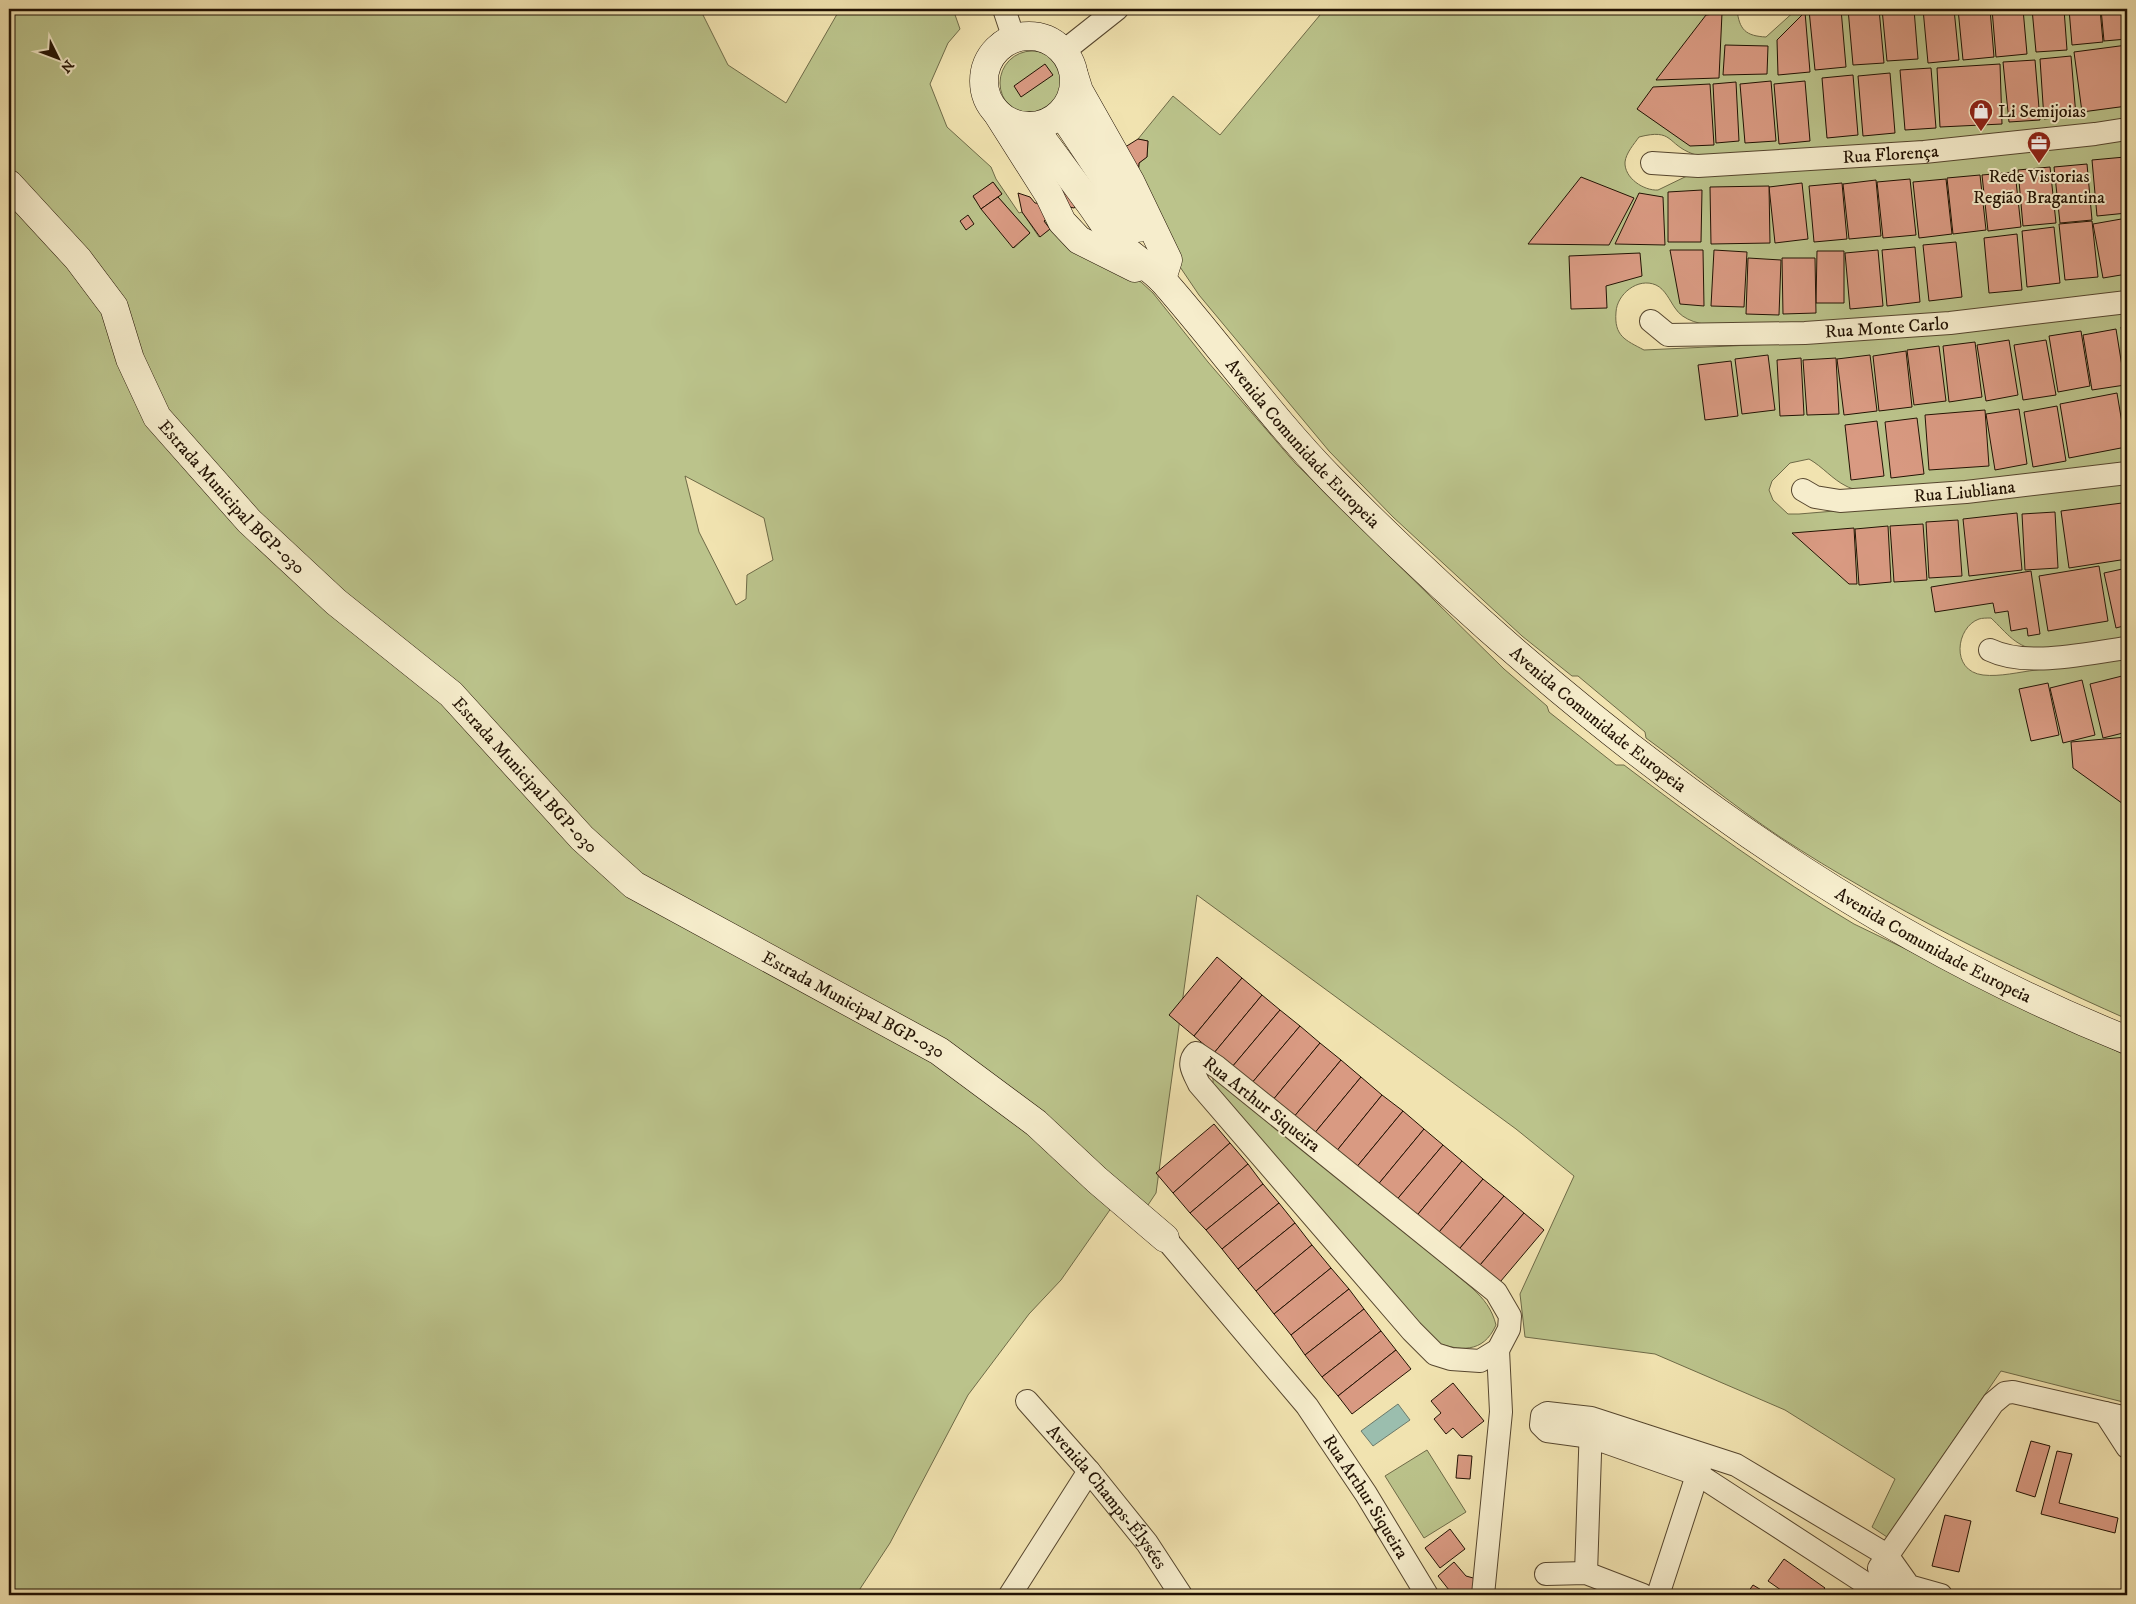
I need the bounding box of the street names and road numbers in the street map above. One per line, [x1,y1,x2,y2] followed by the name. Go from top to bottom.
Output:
[1842,140,1940,169] street label: Rua Florença
[1824,313,1950,344] street label: Rua Monte Carlo
[1220,355,1384,534] street label: Avenida Comunidade Europeia
[153,416,309,580] street label: Estrada Municipal BGP-030
[1913,476,2017,508] street label: Rua Liubliana
[1505,642,1691,798] street label: Avenida Comunidade Europeia
[447,693,602,859] street label: Estrada Municipal BGP-030
[1831,883,2035,1009] street label: Avenida Comunidade Europeia
[758,947,949,1064] street label: Estrada Municipal BGP-030
[1198,1052,1325,1158] street label: Rua Arthur Siqueira
[1041,1421,1171,1574] street label: Avenida Champs-Élysées
[1317,1431,1413,1563] street label: Rua Arthur Siqueira

